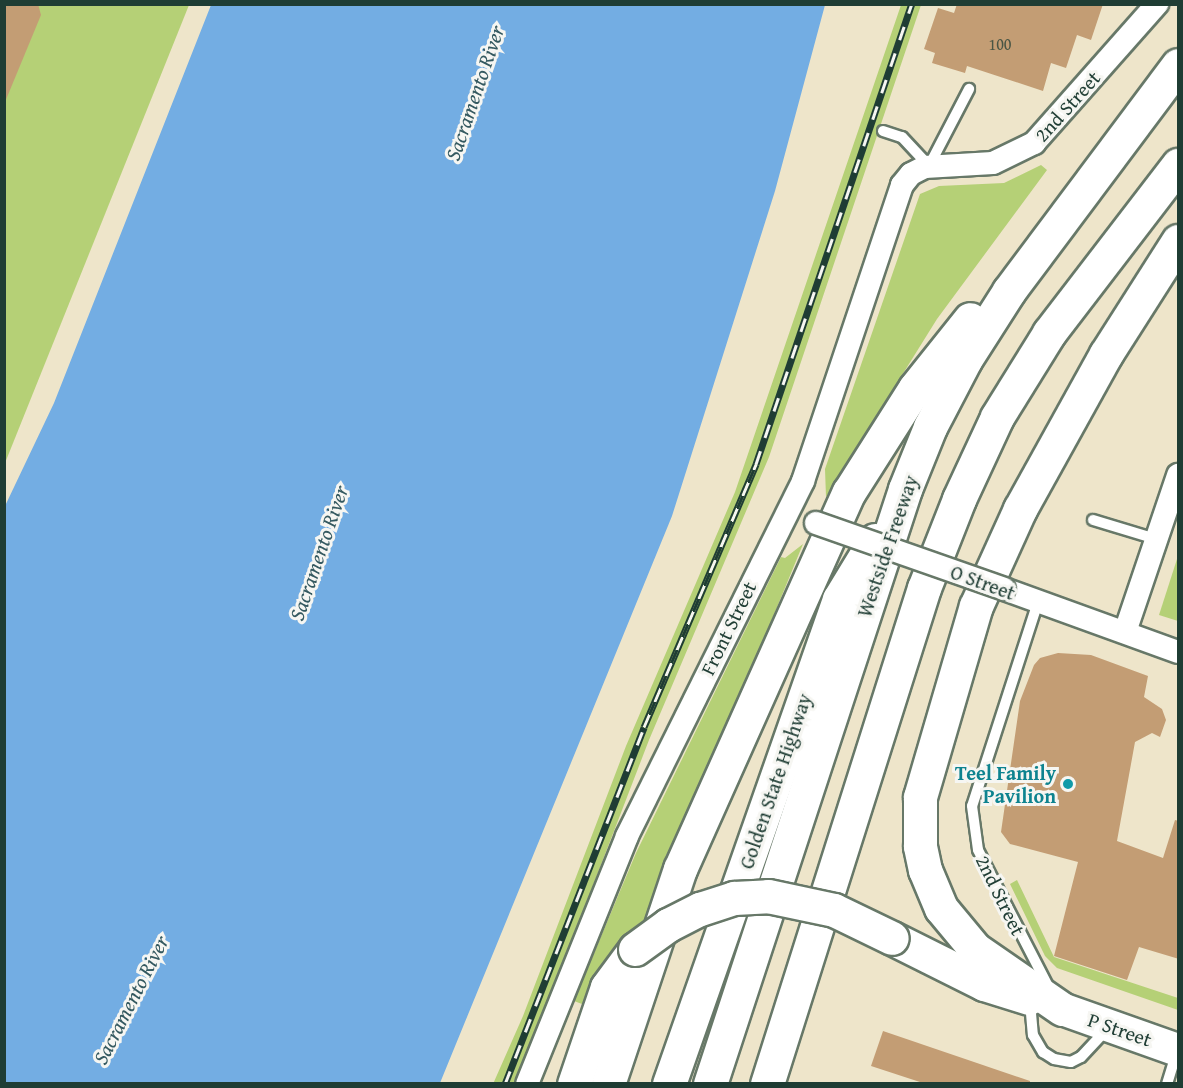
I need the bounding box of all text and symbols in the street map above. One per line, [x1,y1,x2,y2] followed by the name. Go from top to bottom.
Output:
[440,22,510,164] water label: Sacramento River
[988,34,1012,54] house number: 100
[1029,66,1105,146] street label: 2nd Street
[851,472,923,620] street label: Westside Freeway
[284,482,354,624] water label: Sacramento River
[947,559,1019,605] street label: O Street
[695,577,761,679] street label: Front Street
[734,690,816,872] street label: Golden State Highway
[955,760,1056,807] place label: Teel Family Pavilion
[1061,777,1075,791] marker: Teel Family Pavilion
[971,851,1031,939] street label: 2nd Street
[88,931,174,1069] water label: Sacramento River
[1085,1007,1155,1051] street label: P Street

